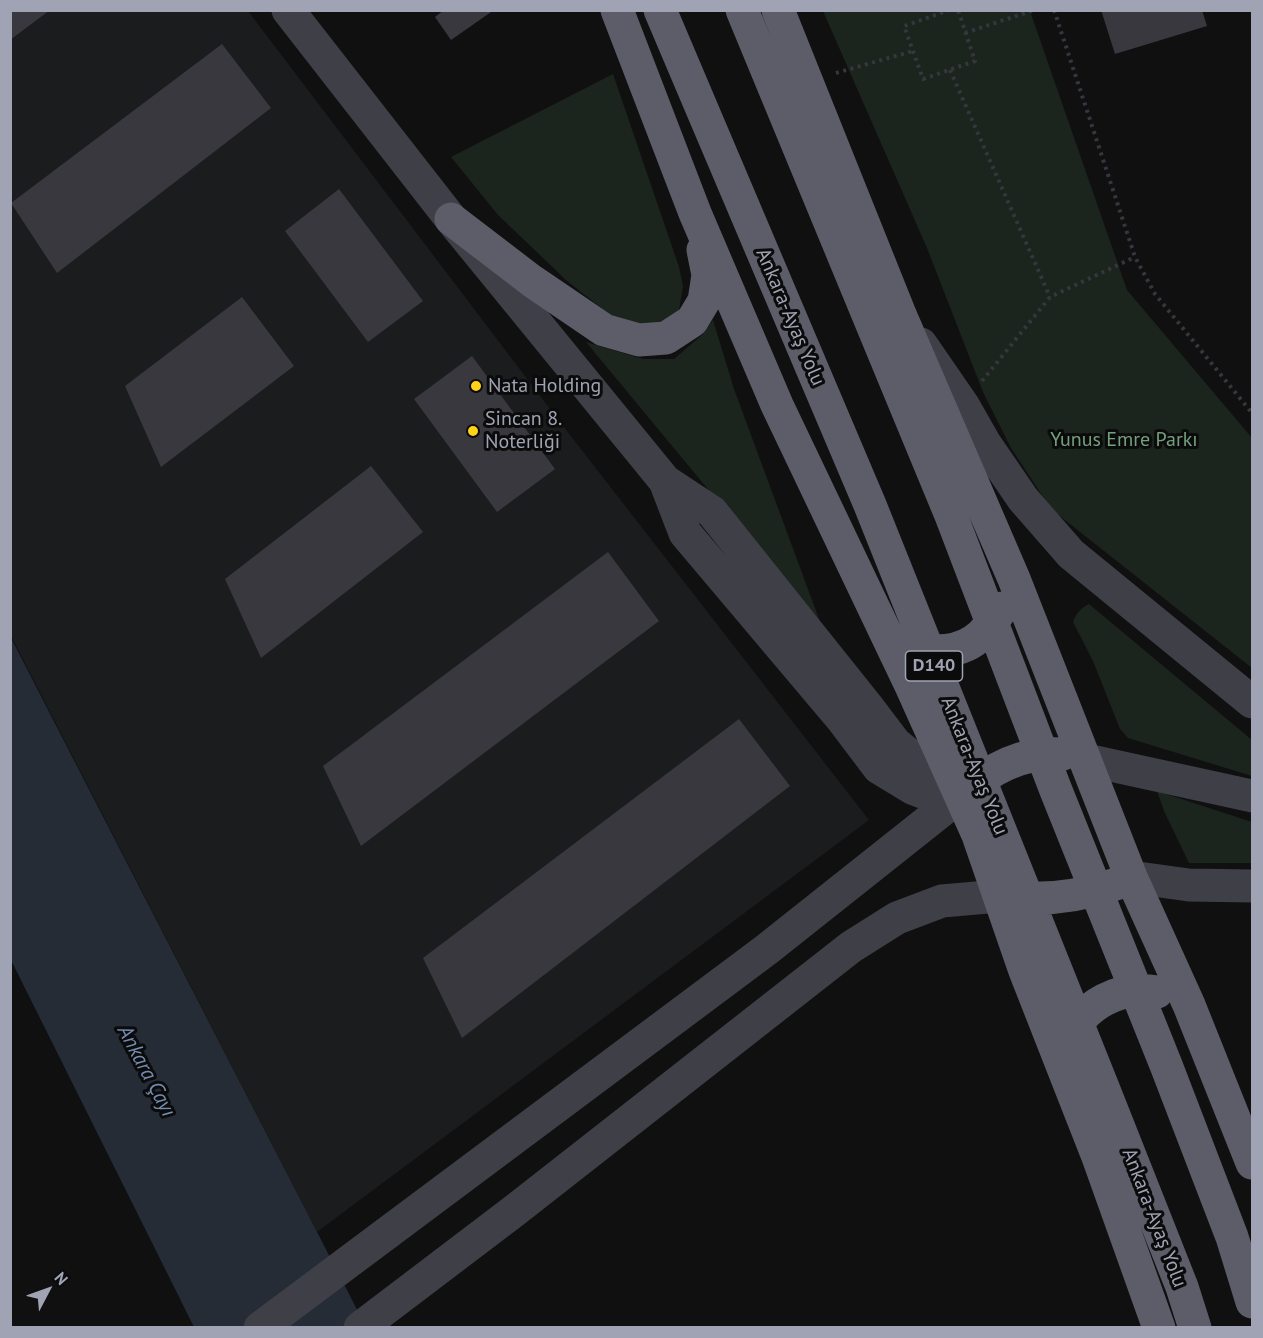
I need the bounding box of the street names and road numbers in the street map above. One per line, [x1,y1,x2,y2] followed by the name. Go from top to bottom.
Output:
[750,245,830,389] street label: Ankara-Ayaş Yolu
[906,651,962,681] road number: D140
[935,693,1013,839] street label: Ankara-Ayaş Yolu
[1116,1145,1192,1291] street label: Ankara-Ayaş Yolu

